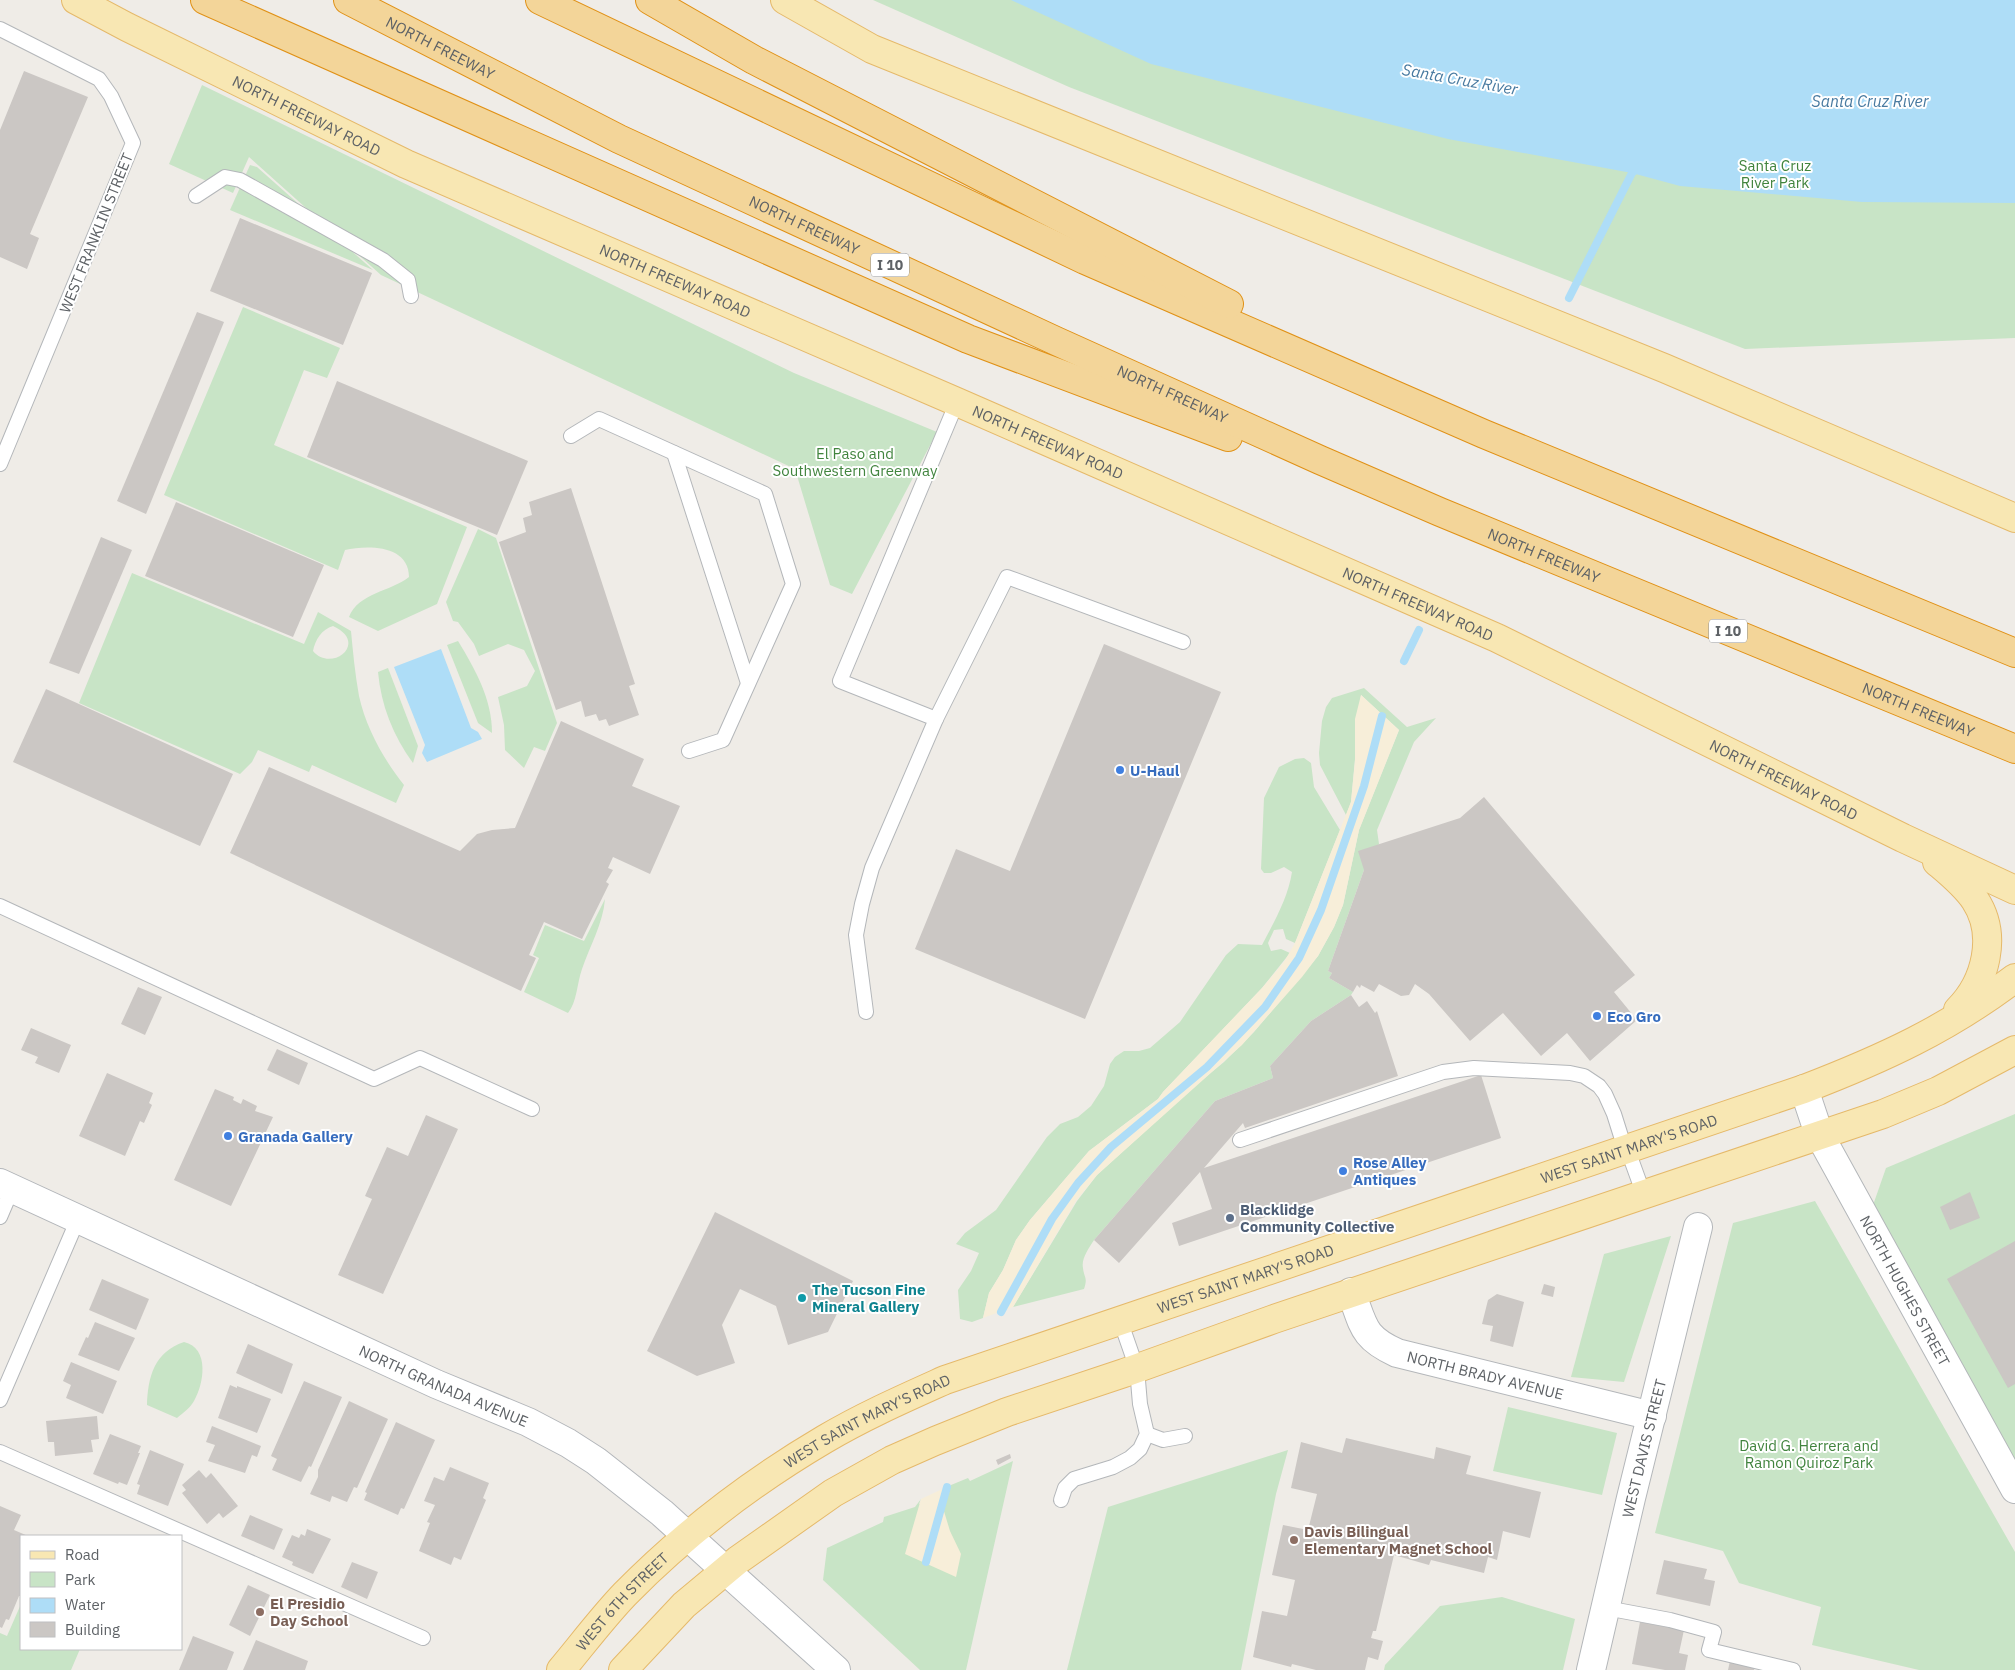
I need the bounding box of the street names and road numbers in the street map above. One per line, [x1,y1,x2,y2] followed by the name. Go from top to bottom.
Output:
[383,12,498,83] street label: NORTH FREEWAY
[230,71,384,160] street label: NORTH FREEWAY ROAD
[55,150,137,316] street label: WEST FRANKLIN STREET
[746,191,863,259] street label: NORTH FREEWAY
[597,239,754,321] street label: NORTH FREEWAY ROAD
[871,254,909,276] road number: I 10
[1114,360,1231,427] street label: NORTH FREEWAY
[970,400,1126,483] street label: NORTH FREEWAY ROAD
[1485,523,1603,587] street label: NORTH FREEWAY
[1340,562,1497,645] street label: NORTH FREEWAY ROAD
[1709,620,1747,642] road number: I 10
[1860,678,1978,741] street label: NORTH FREEWAY
[1707,735,1861,824] street label: NORTH FREEWAY ROAD
[1538,1110,1720,1187] street label: WEST SAINT MARY'S ROAD
[1856,1212,1955,1369] street label: NORTH HUGHES STREET
[1155,1240,1336,1317] street label: WEST SAINT MARY'S ROAD
[356,1340,531,1431] street label: NORTH GRANADA AVENUE
[1405,1346,1566,1403] street label: NORTH BRADY AVENUE
[780,1369,953,1472] street label: WEST SAINT MARY'S ROAD
[1617,1377,1670,1519] street label: WEST DAVIS STREET
[571,1548,672,1654] street label: WEST 6TH STREET

